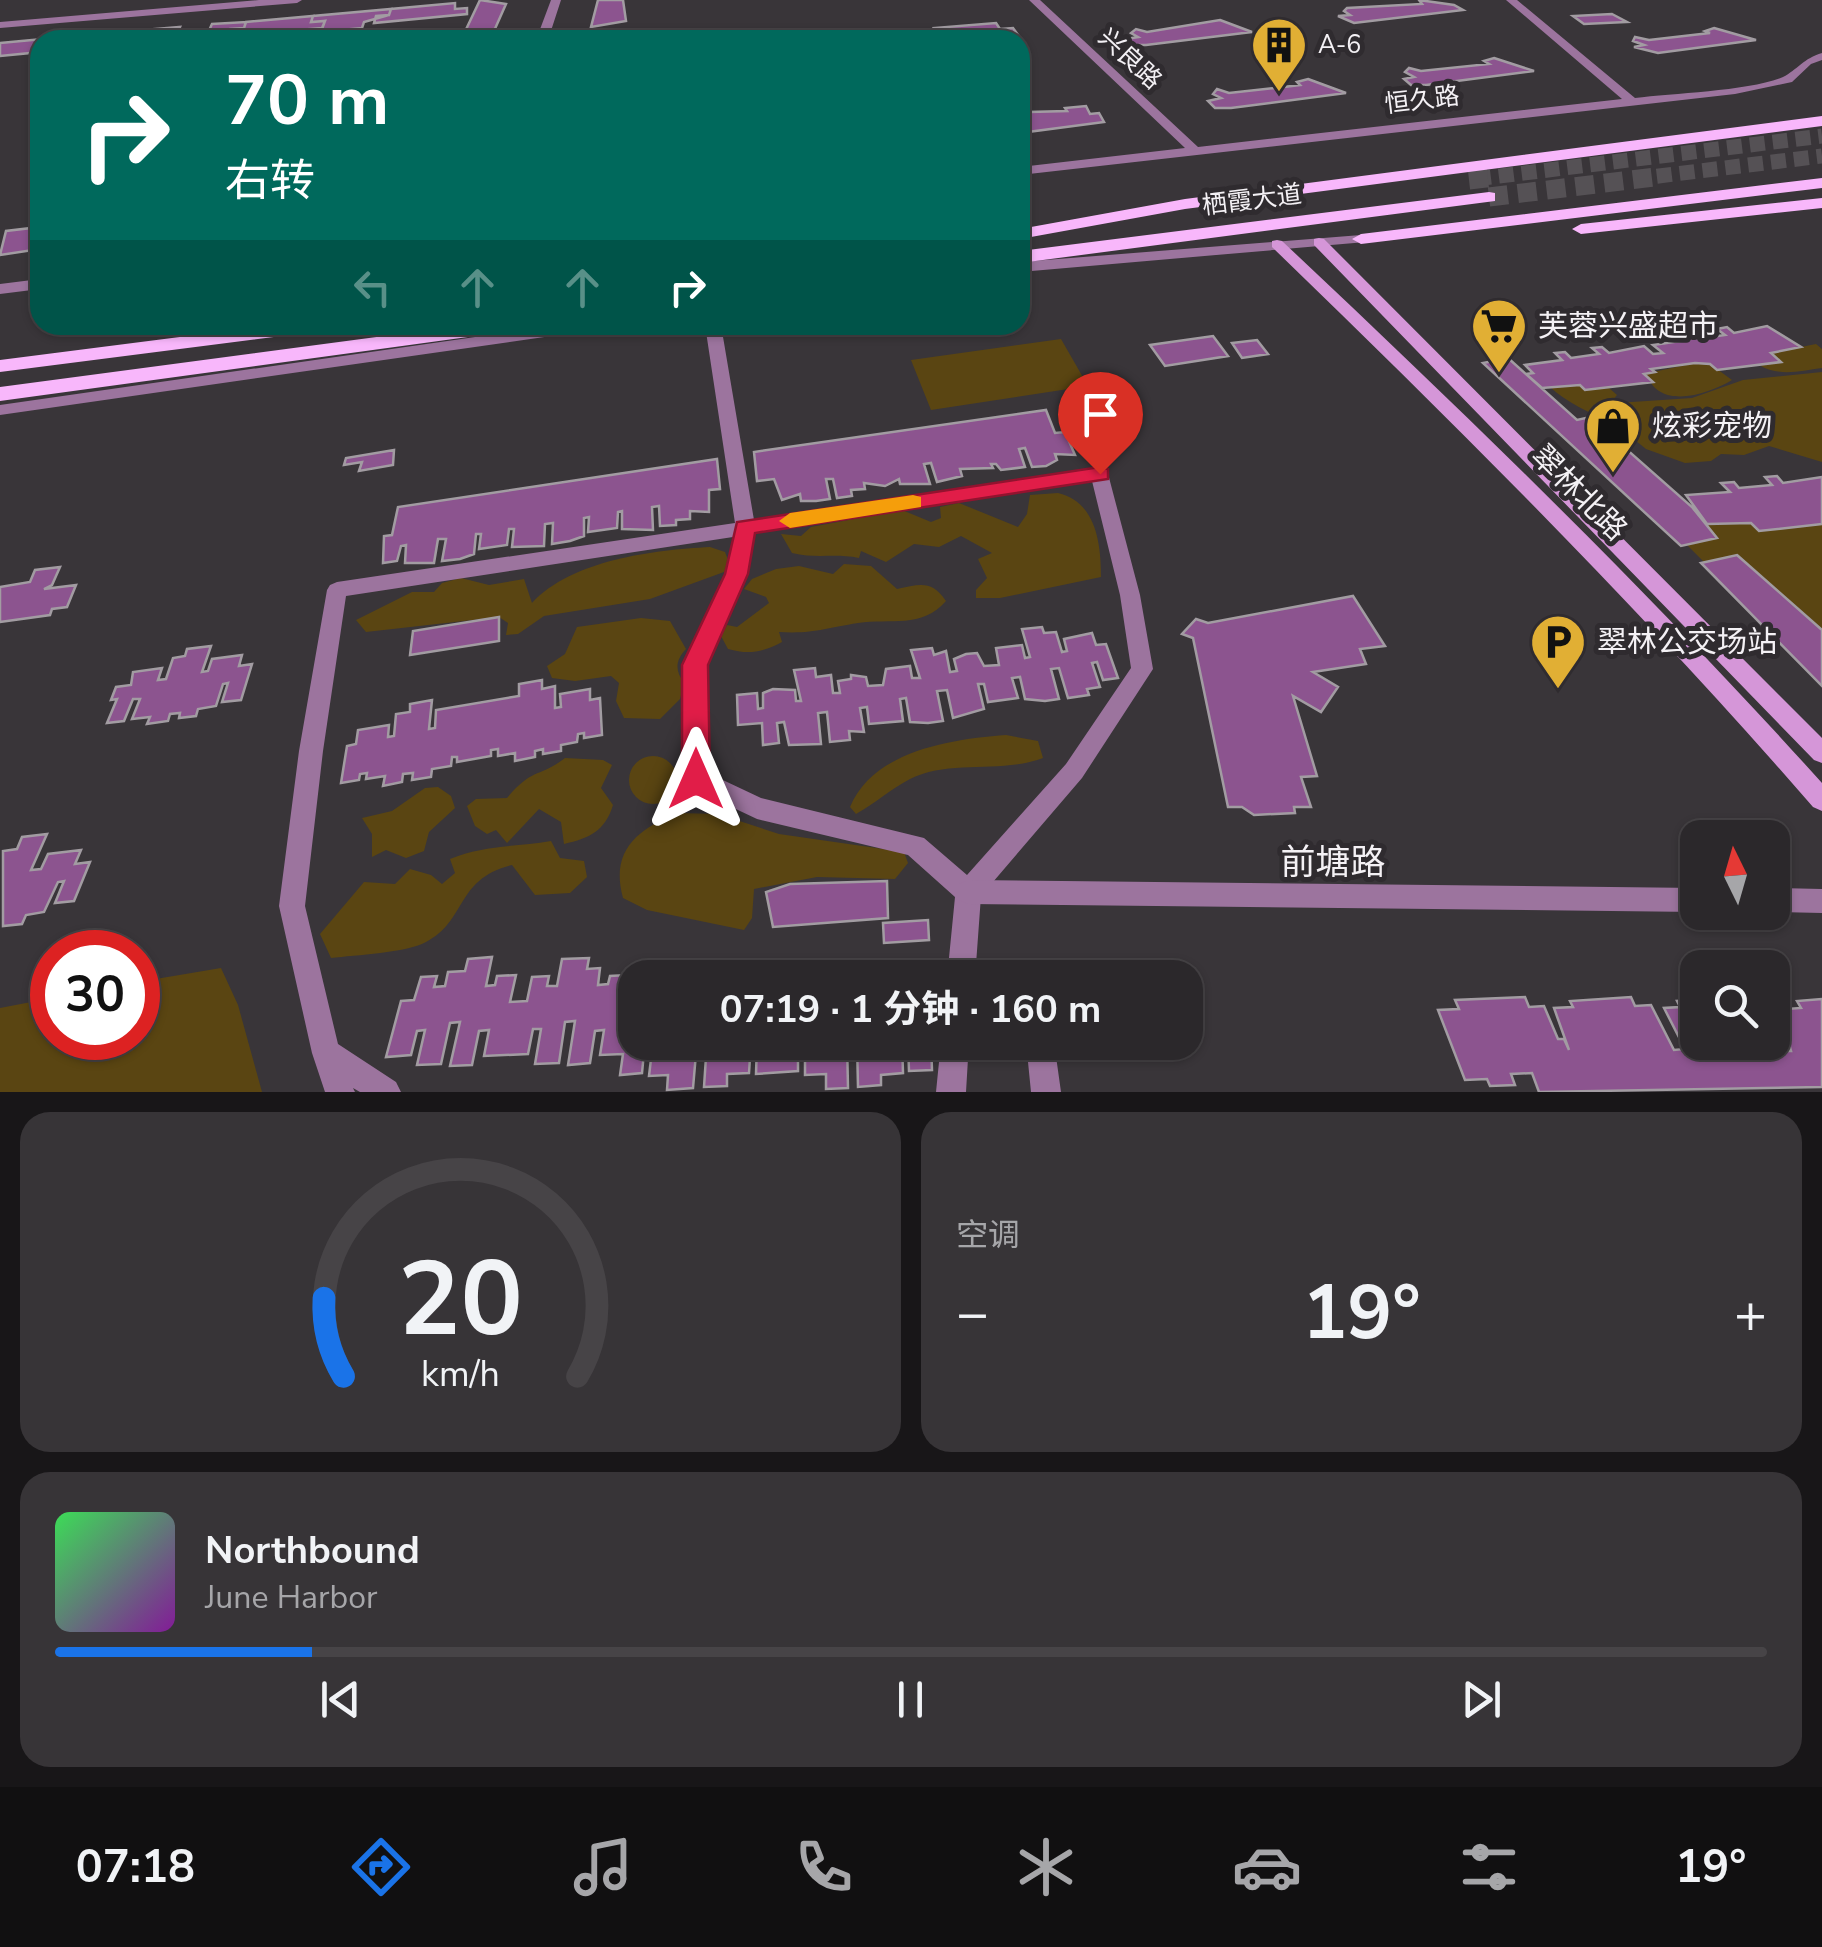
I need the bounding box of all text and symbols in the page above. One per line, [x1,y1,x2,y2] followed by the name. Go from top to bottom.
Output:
[1249,15,1309,94] building icon: A-6
[1091,21,1169,97] street label: 兴良路
[1318,28,1361,62] place label: A-6
[225,53,389,149] text: 70 m
[60,70,190,200] icon: right
[1383,79,1461,121] street label: 恒久路
[225,151,315,212] text: 右转
[1200,177,1304,223] street label: 栖霞大道
[345,260,400,315] icon: left
[450,260,505,315] icon: ahead
[555,260,610,315] icon: ahead
[660,260,715,315] icon: right
[1469,296,1529,375] supermarket icon: 芙蓉兴盛超市
[1538,306,1718,347] place label: 芙蓉兴盛超市
[1058,372,1143,475] pin
[1073,387,1128,442] icon: arrive
[1583,396,1643,475] shop icon: 炫彩宠物
[1652,406,1772,447] place label: 炫彩宠物
[1522,436,1636,550] street label: 翠林北路
[1528,612,1588,691] parking icon: 翠林公交场站
[1597,622,1777,663] place label: 翠林公交场站
[644,727,748,831] position arrow
[1680,820,1790,930] north arrow
[1680,820,1790,1060] map controls
[1280,839,1386,886] street label: 前塘路
[30,930,160,1060] speed limit sign: 30
[1680,950,1790,1060] button: search
[720,984,1101,1035] text: 07:19 · 1 分钟 · 160 m
[956,1214,1020,1257] text: 空调
[398,1229,523,1371] text: 20
[1302,1262,1421,1364] text: 19°
[956,1276,989,1351] text: −
[1734,1276,1767,1351] text: +
[421,1350,500,1399] text: km/h
[205,1525,420,1576] text: Northbound
[205,1576,377,1619] text: June Harbor
[313,1672,368,1727] icon: previous
[883,1672,938,1727] icon: pause
[1454,1672,1509,1727] icon: next
[346,1832,416,1902] icon: directions
[568,1832,638,1902] icon: music
[789,1832,859,1902] icon: phone
[1011,1832,1081,1902] icon: climate
[1232,1832,1302,1902] icon: car
[1454,1832,1524,1902] icon: filters
[76,1837,195,1898] text: 07:18
[1675,1837,1746,1898] text: 19°

